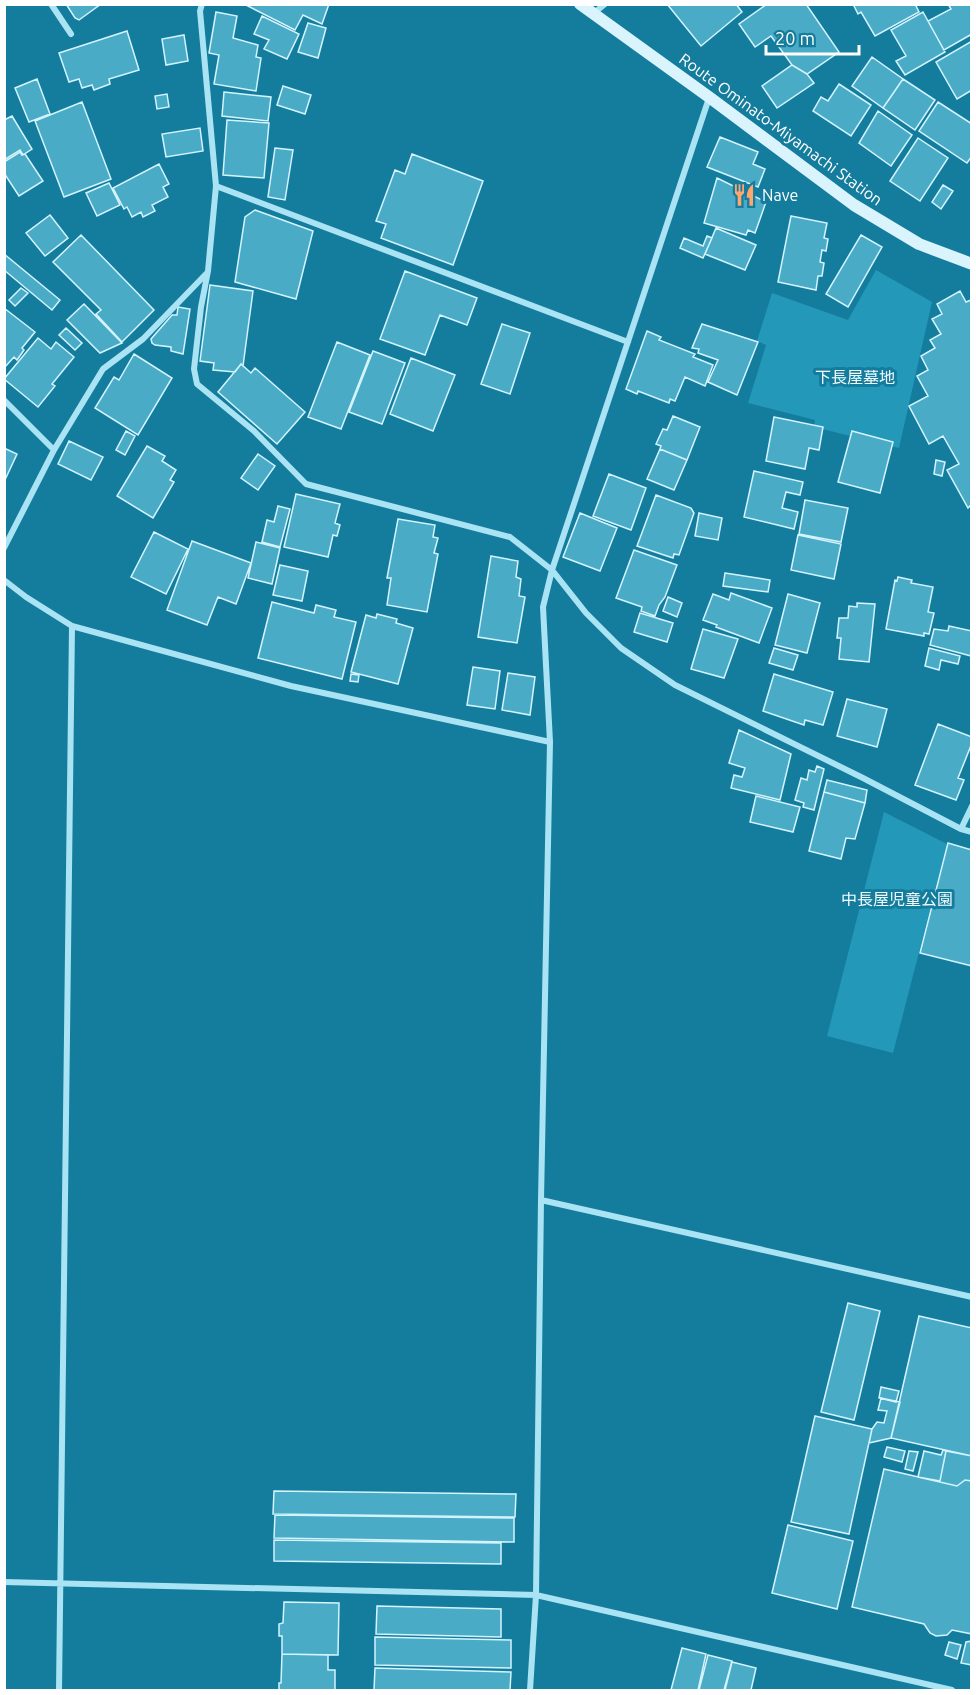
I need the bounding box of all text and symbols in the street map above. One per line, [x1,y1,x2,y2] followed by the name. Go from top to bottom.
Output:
[766,18,859,56] scale bar
[775,28,815,48] text: 20 m
[676,49,886,209] street label: Route Ominato-Miyamachi Station
[731,182,757,208] restaurant icon: Nave
[762,186,798,204] place label: Nave
[815,368,895,386] park label: 下長屋墓地
[841,890,953,908] park label: 中長屋児童公園

